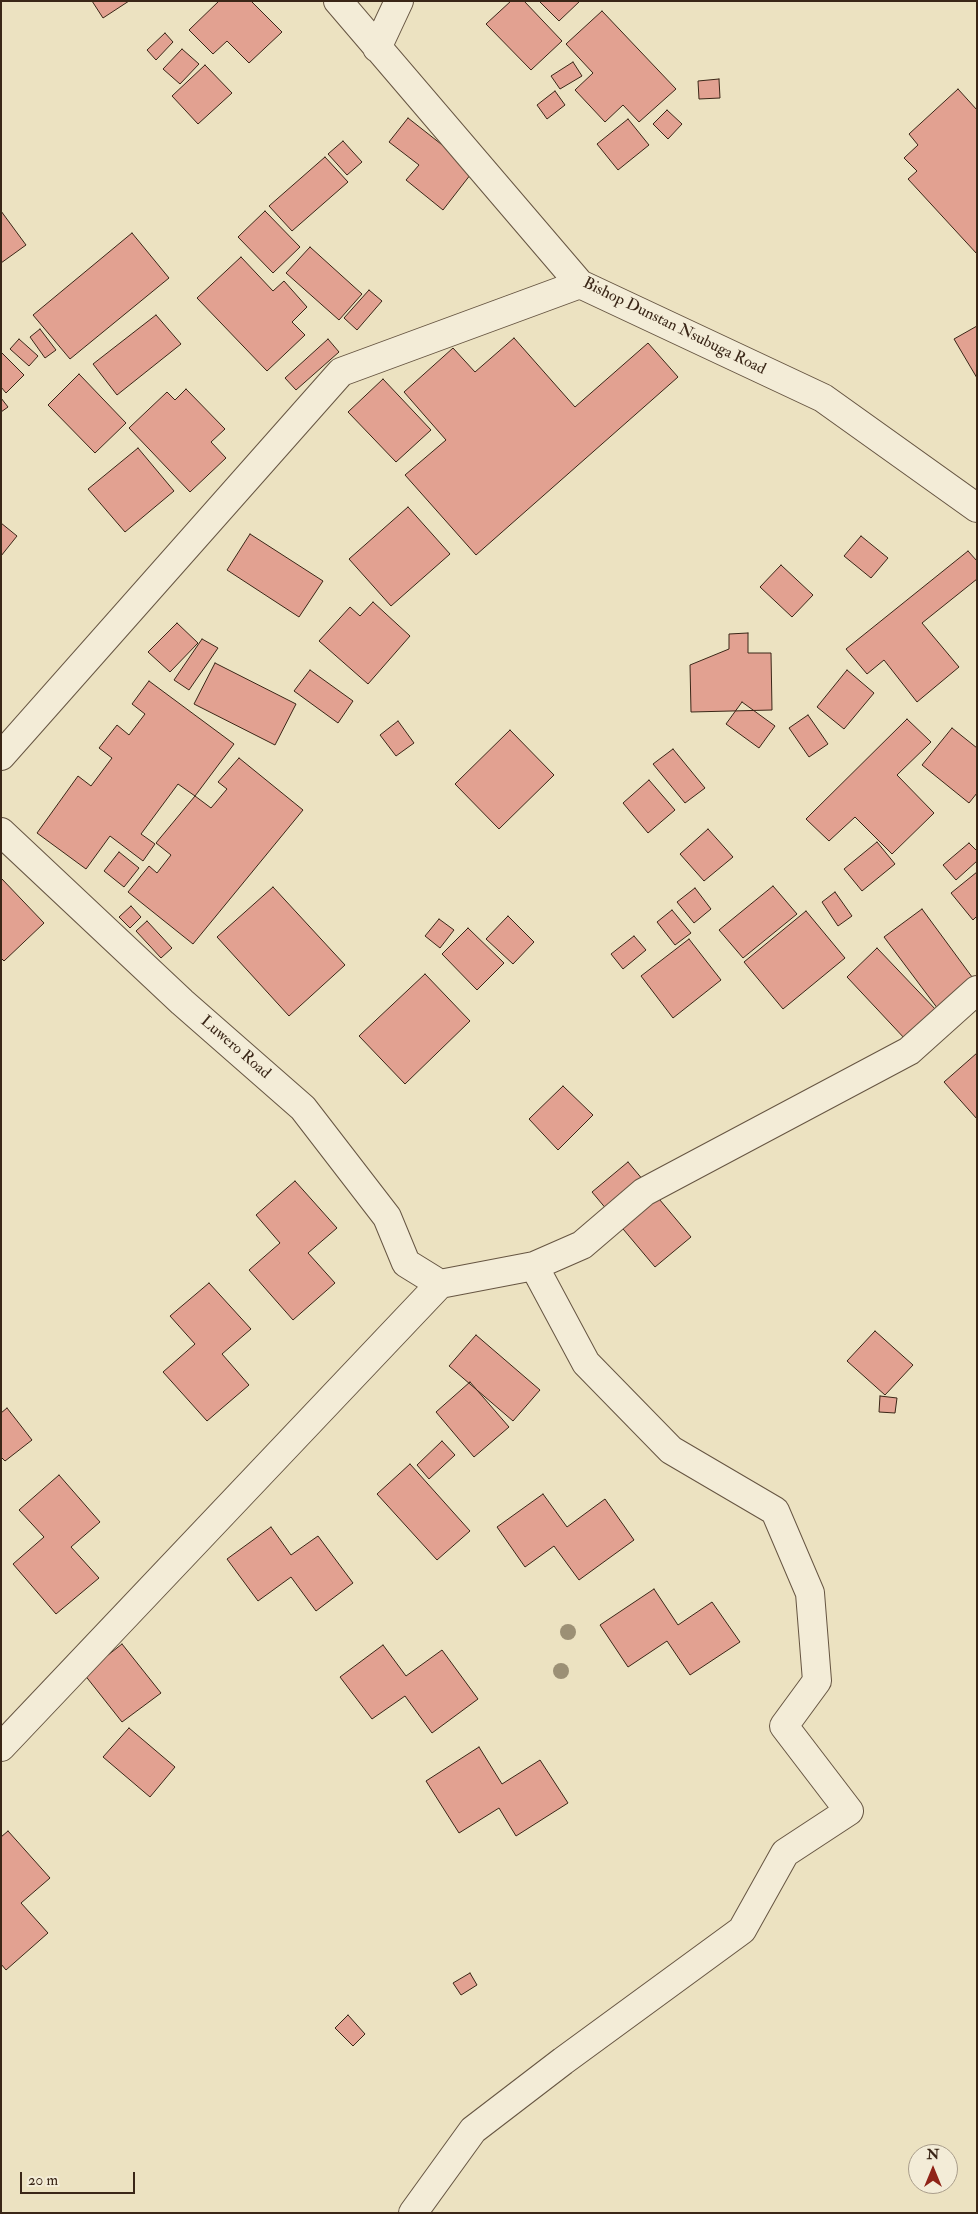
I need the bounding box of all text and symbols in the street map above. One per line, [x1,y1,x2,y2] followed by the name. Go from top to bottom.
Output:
[579,274,769,380] street label: Bishop Dunstan Nsubuga Road
[196,1012,274,1084] street label: Luwero Road
[908,2144,958,2194] north arrow
[927,2146,939,2163] text: N
[22,2162,138,2194] scale bar
[28,2171,58,2190] text: 20 m

